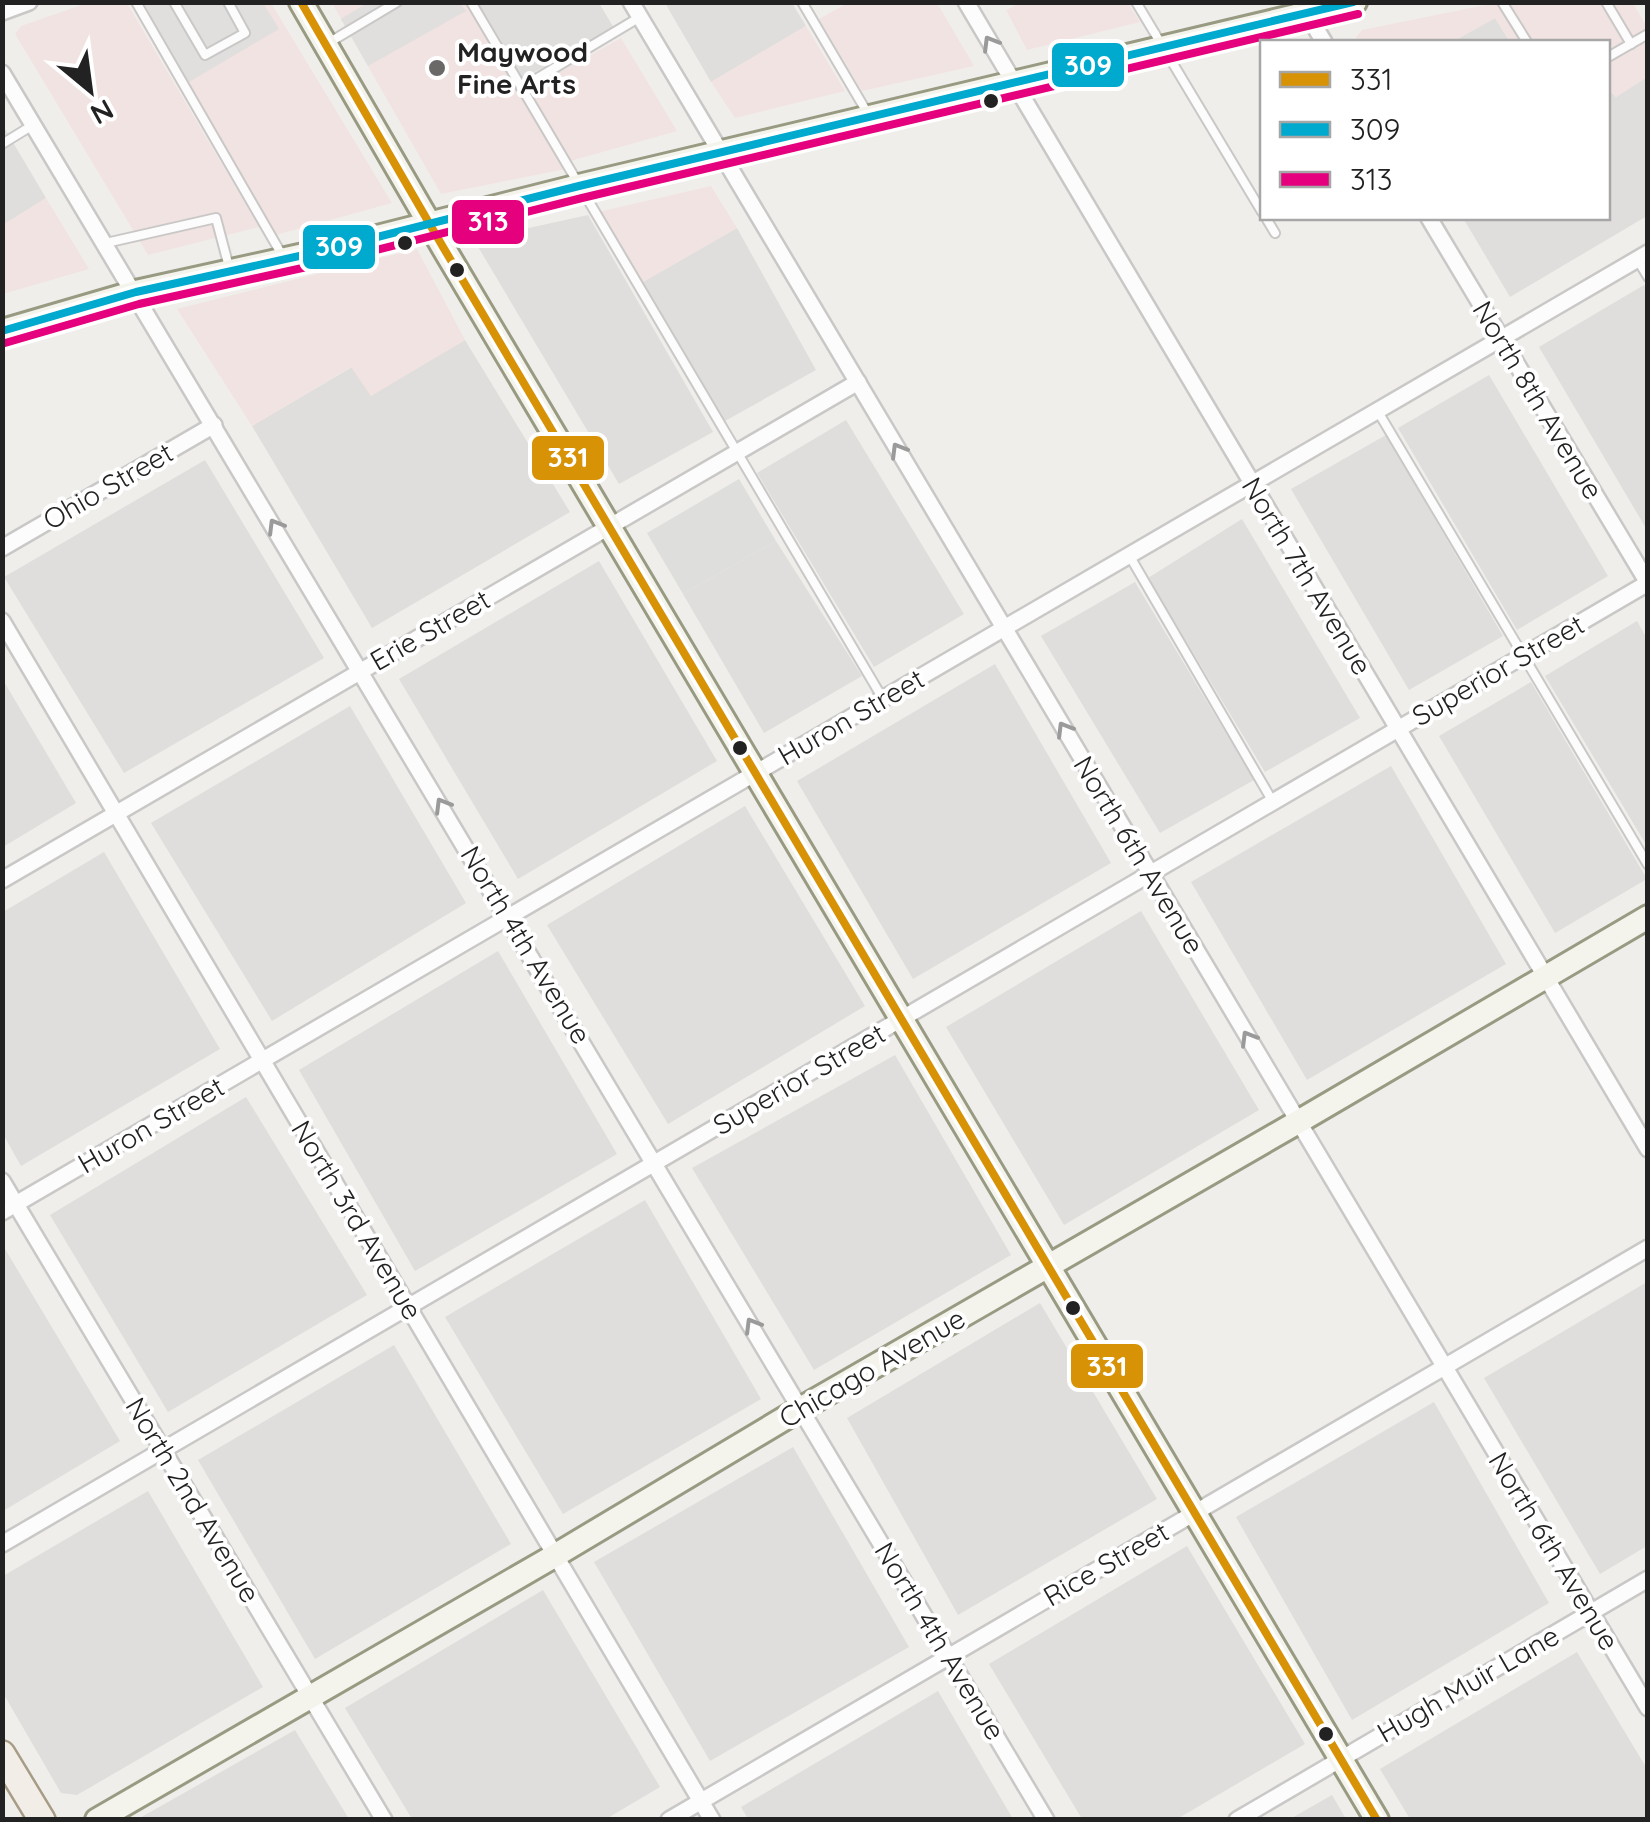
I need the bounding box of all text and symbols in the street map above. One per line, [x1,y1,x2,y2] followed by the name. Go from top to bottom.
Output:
[457,34,588,101] place label: Maywood Fine Arts
[983,36,1002,54] one-way arrow
[40,40,140,140] north arrow
[1260,40,1610,220] legend
[1050,41,1126,89] line badge: 309
[1064,47,1112,82] text: 309
[426,57,448,79] marker: Maywood Fine Arts
[1350,60,1393,98] text: 331
[981,91,1001,111] unlabelled marker
[85,92,120,133] text: N
[1350,110,1400,148] text: 309
[1350,160,1393,198] text: 313
[450,198,526,246] line badge: 313
[468,203,508,238] text: 313
[301,223,377,271] line badge: 309
[315,228,363,263] text: 309
[395,233,415,253] unlabelled marker
[447,260,467,280] unlabelled marker
[1465,294,1611,505] street label: North 8th Avenue
[36,434,179,537] street label: Ohio Street
[530,434,606,482] line badge: 331
[548,439,588,474] text: 331
[891,443,910,461] one-way arrow
[1235,471,1380,681] street label: North 7th Avenue
[268,519,287,537] one-way arrow
[364,581,496,678] street label: Erie Street
[1405,606,1590,733] street label: Superior Street
[771,661,930,773] street label: Huron Street
[1057,722,1076,740] one-way arrow
[730,738,750,758] unlabelled marker
[1066,749,1212,960] street label: North 6th Avenue
[435,798,454,816] one-way arrow
[454,839,599,1050] street label: North 4th Avenue
[706,1015,891,1142] street label: Superior Street
[1241,1031,1260,1049] one-way arrow
[71,1069,230,1181] street label: Huron Street
[284,1114,431,1326] street label: North 3rd Avenue
[1063,1298,1083,1318] unlabelled marker
[773,1300,971,1435] street label: Chicago Avenue
[745,1317,764,1335] one-way arrow
[1069,1342,1145,1390] line badge: 331
[1087,1348,1127,1383] text: 331
[118,1391,268,1609] street label: North 2nd Avenue
[1481,1445,1627,1656] street label: North 6th Avenue
[1037,1514,1175,1614] street label: Rice Street
[868,1535,1013,1746] street label: North 4th Avenue
[1371,1617,1565,1750] street label: Hugh Muir Lane
[1316,1724,1336,1744] unlabelled marker

